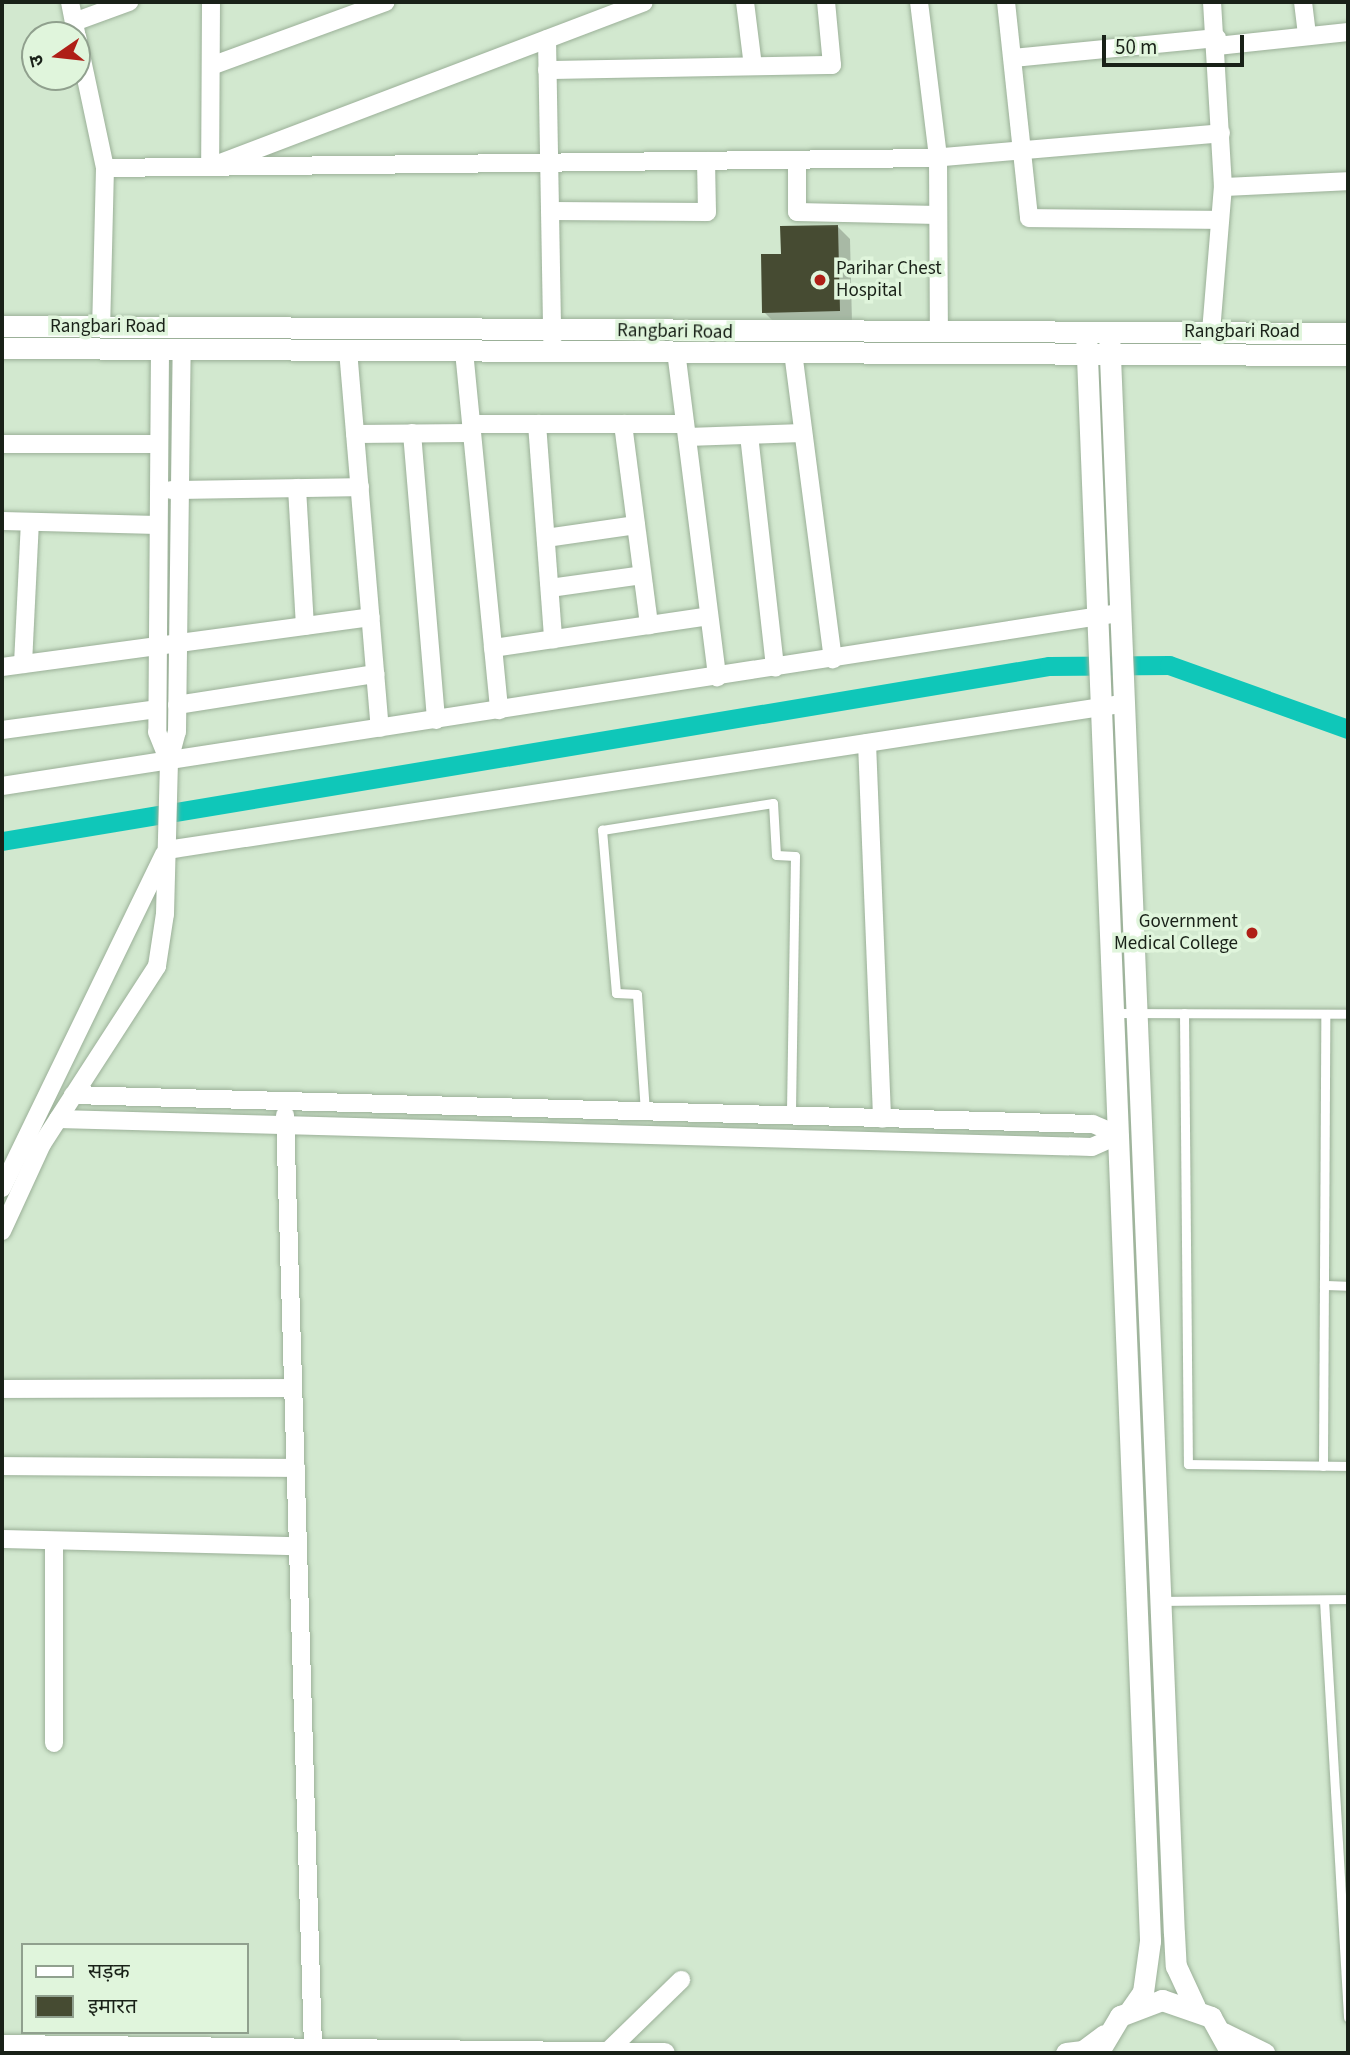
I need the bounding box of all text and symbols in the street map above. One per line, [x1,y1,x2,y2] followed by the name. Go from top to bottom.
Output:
[21,21,91,91] north arrow
[1105,21,1247,65] scale bar
[1115,32,1157,62] text: 50 m
[23,52,52,69] text: उ
[836,258,942,302] place label: Parihar Chest Hospital
[810,270,830,290] marker: Parihar Chest Hospital
[50,316,166,338] street label: Rangbari Road
[617,320,733,344] street label: Rangbari Road
[1184,321,1300,343] street label: Rangbari Road
[1114,911,1238,955] place label: Government Medical College
[1244,925,1260,941] marker: Government Medical College
[21,1943,248,2034] legend
[88,1956,130,1986] text: सड़क
[88,1991,137,2021] text: इमारत

